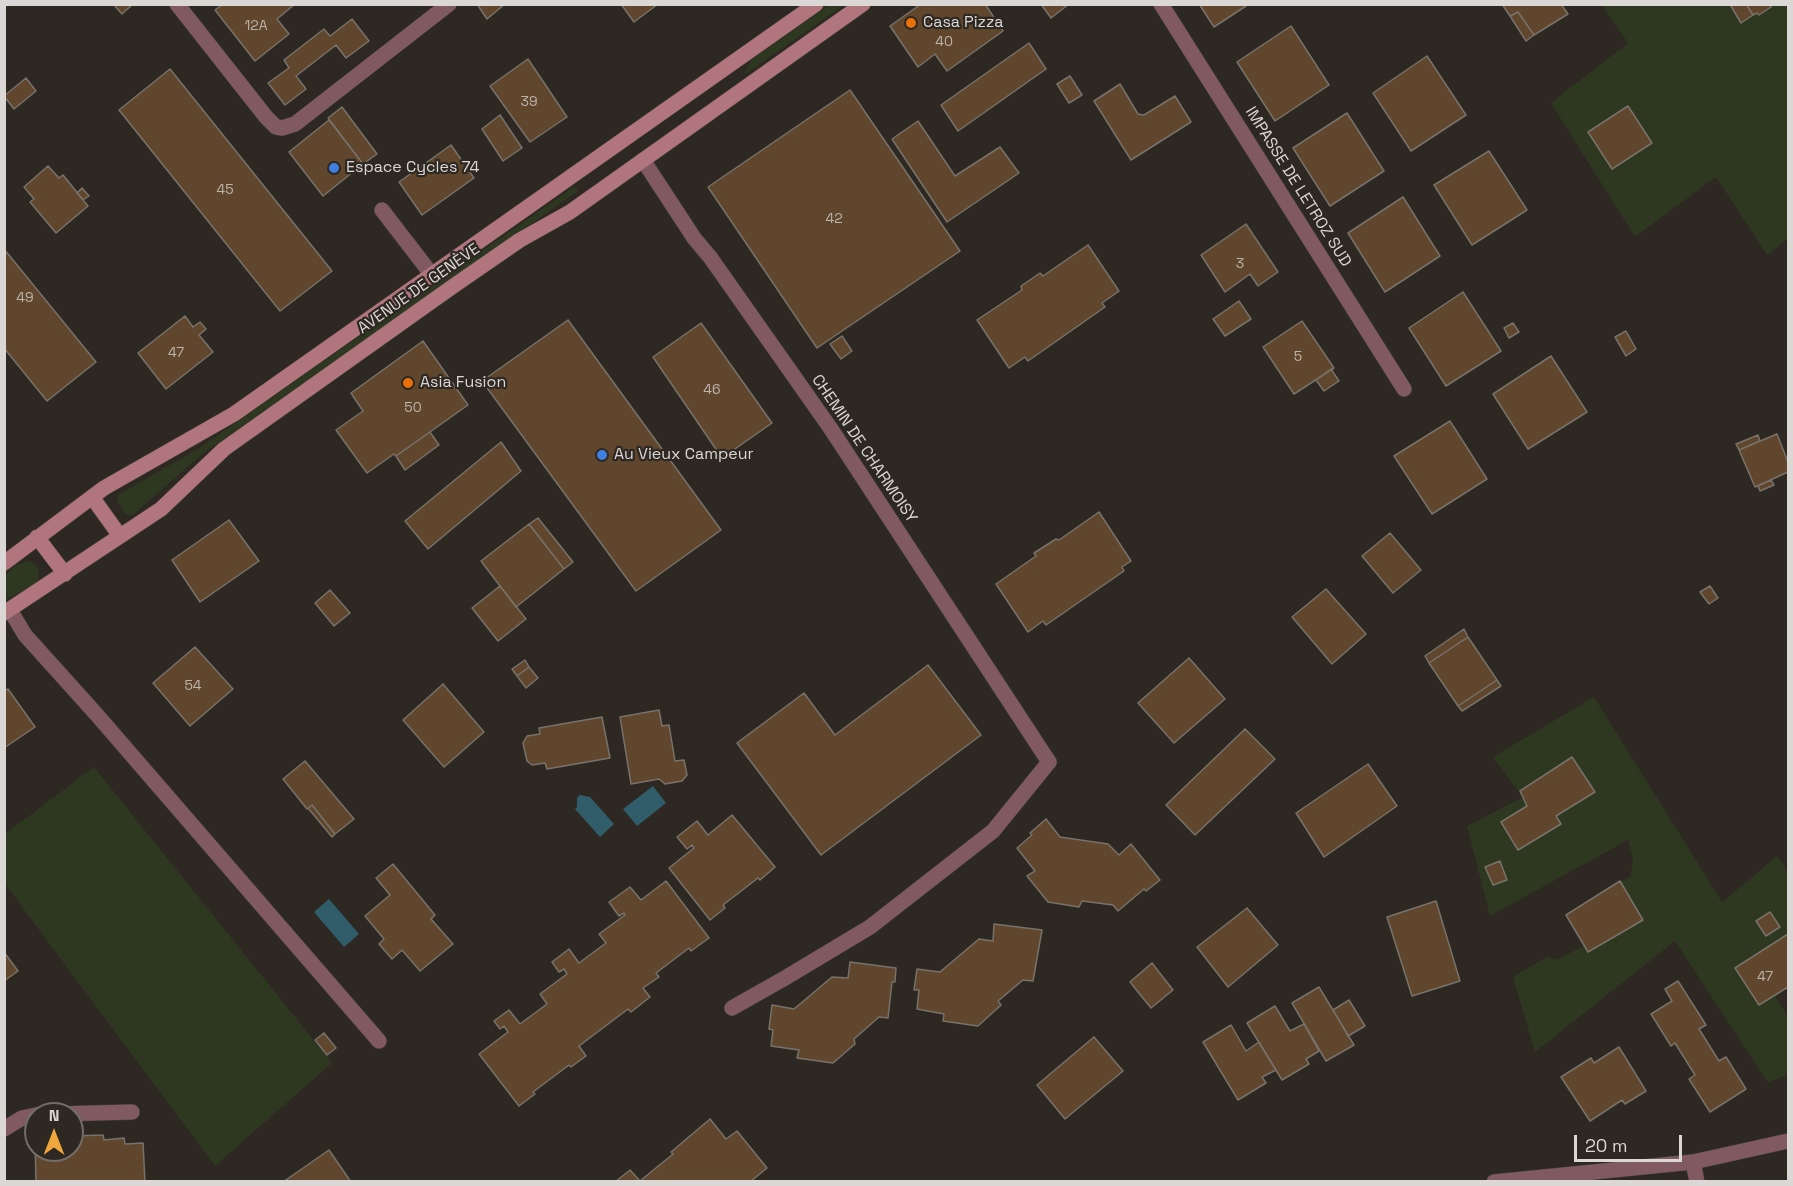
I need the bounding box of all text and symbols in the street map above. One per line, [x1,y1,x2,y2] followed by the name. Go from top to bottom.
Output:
[923,13,1003,33] place label: Casa Pizza
[904,16,918,30] marker: Casa Pizza
[244,18,268,34] house number: 12A
[935,34,953,50] house number: 40
[520,94,538,110] house number: 39
[1241,103,1355,271] street label: IMPASSE DE LETROZ SUD
[346,158,480,178] place label: Espace Cycles 74
[327,161,341,175] marker: Espace Cycles 74
[216,182,234,198] house number: 45
[825,211,843,227] house number: 42
[354,240,484,338] street label: AVENUE DE GENÈVE
[1236,256,1244,272] house number: 3
[16,290,34,306] house number: 49
[168,345,184,361] house number: 47
[1294,349,1302,365] house number: 5
[807,371,921,527] street label: CHEMIN DE CHARMOISY
[420,373,506,393] place label: Asia Fusion
[401,376,415,390] marker: Asia Fusion
[703,382,721,398] house number: 46
[404,400,422,416] house number: 50
[614,445,754,465] place label: Au Vieux Campeur
[595,448,609,462] marker: Au Vieux Campeur
[184,678,202,694] house number: 54
[1757,969,1773,985] house number: 47
[24,1102,84,1162] north arrow
[49,1105,59,1126] text: N
[1577,1123,1685,1161] scale bar
[1585,1134,1628,1157] text: 20 m

